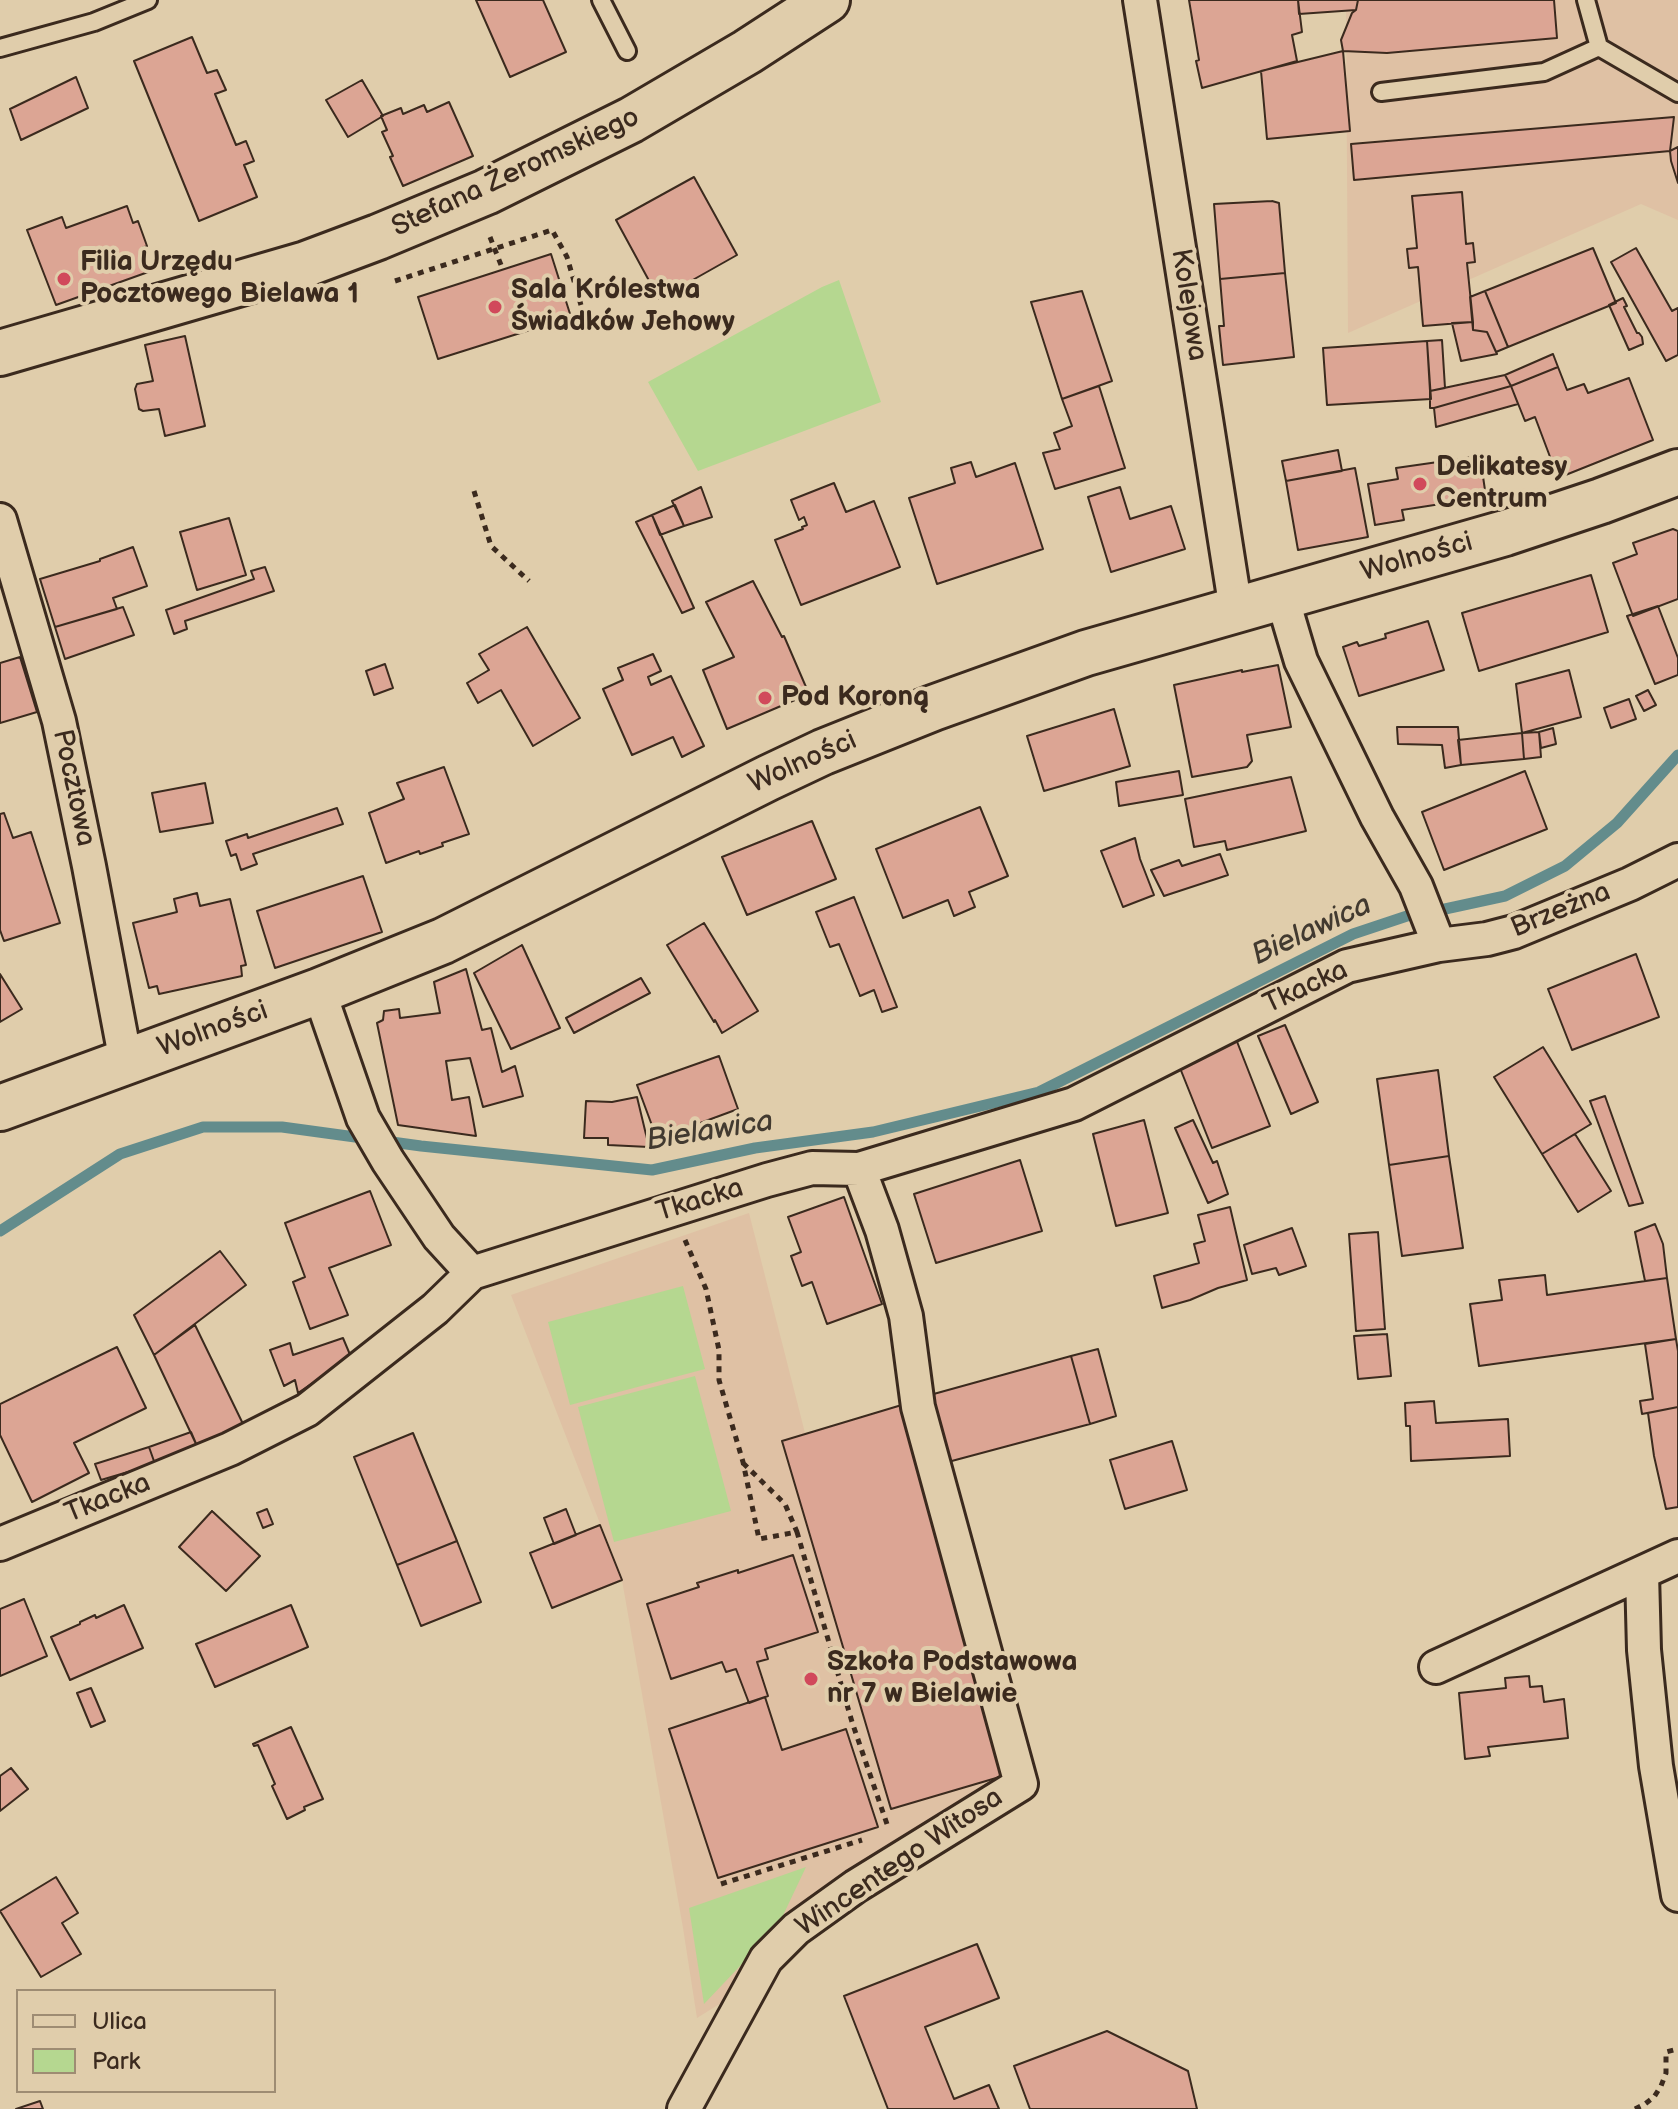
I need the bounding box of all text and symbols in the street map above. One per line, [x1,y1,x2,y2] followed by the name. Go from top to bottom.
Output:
[387,101,645,245] street label: Stefana Żeromskiego
[80,246,359,312] place label: Filia Urzędu Pocztowego Bielawa 1
[1163,246,1213,364] street label: Kolejowa
[55,270,73,288] marker: Filia Urzędu Pocztowego Bielawa 1
[511,274,735,340] place label: Sala Królestwa Świadków Jehowy
[486,298,504,316] marker: Sala Królestwa Świadków Jehowy
[1436,451,1567,517] place label: Delikatesy Centrum
[1411,475,1429,493] marker: Delikatesy Centrum
[1357,526,1477,590] street label: Wolności
[781,681,929,715] place label: Pod Koroną
[756,689,774,707] marker: Pod Koroną
[744,724,862,802] street label: Wolności
[44,726,102,850] street label: Pocztowa
[1506,876,1616,946] street label: Brzeżna
[1246,888,1378,974] water label: Bielawica
[1259,954,1353,1022] street label: Tkacka
[153,995,273,1065] street label: Wolności
[644,1104,776,1160] water label: Bielawica
[652,1172,748,1230] street label: Tkacka
[60,1467,156,1531] street label: Tkacka
[827,1646,1077,1712] place label: Szkoła Podstawowa nr 7 w Bielawie
[802,1670,820,1688] marker: Szkoła Podstawowa nr 7 w Bielawie
[790,1781,1010,1945] street label: Wincentego Witosa
[16,1989,276,2093] legend
[92,2007,147,2036] text: Ulica
[92,2047,140,2076] text: Park

